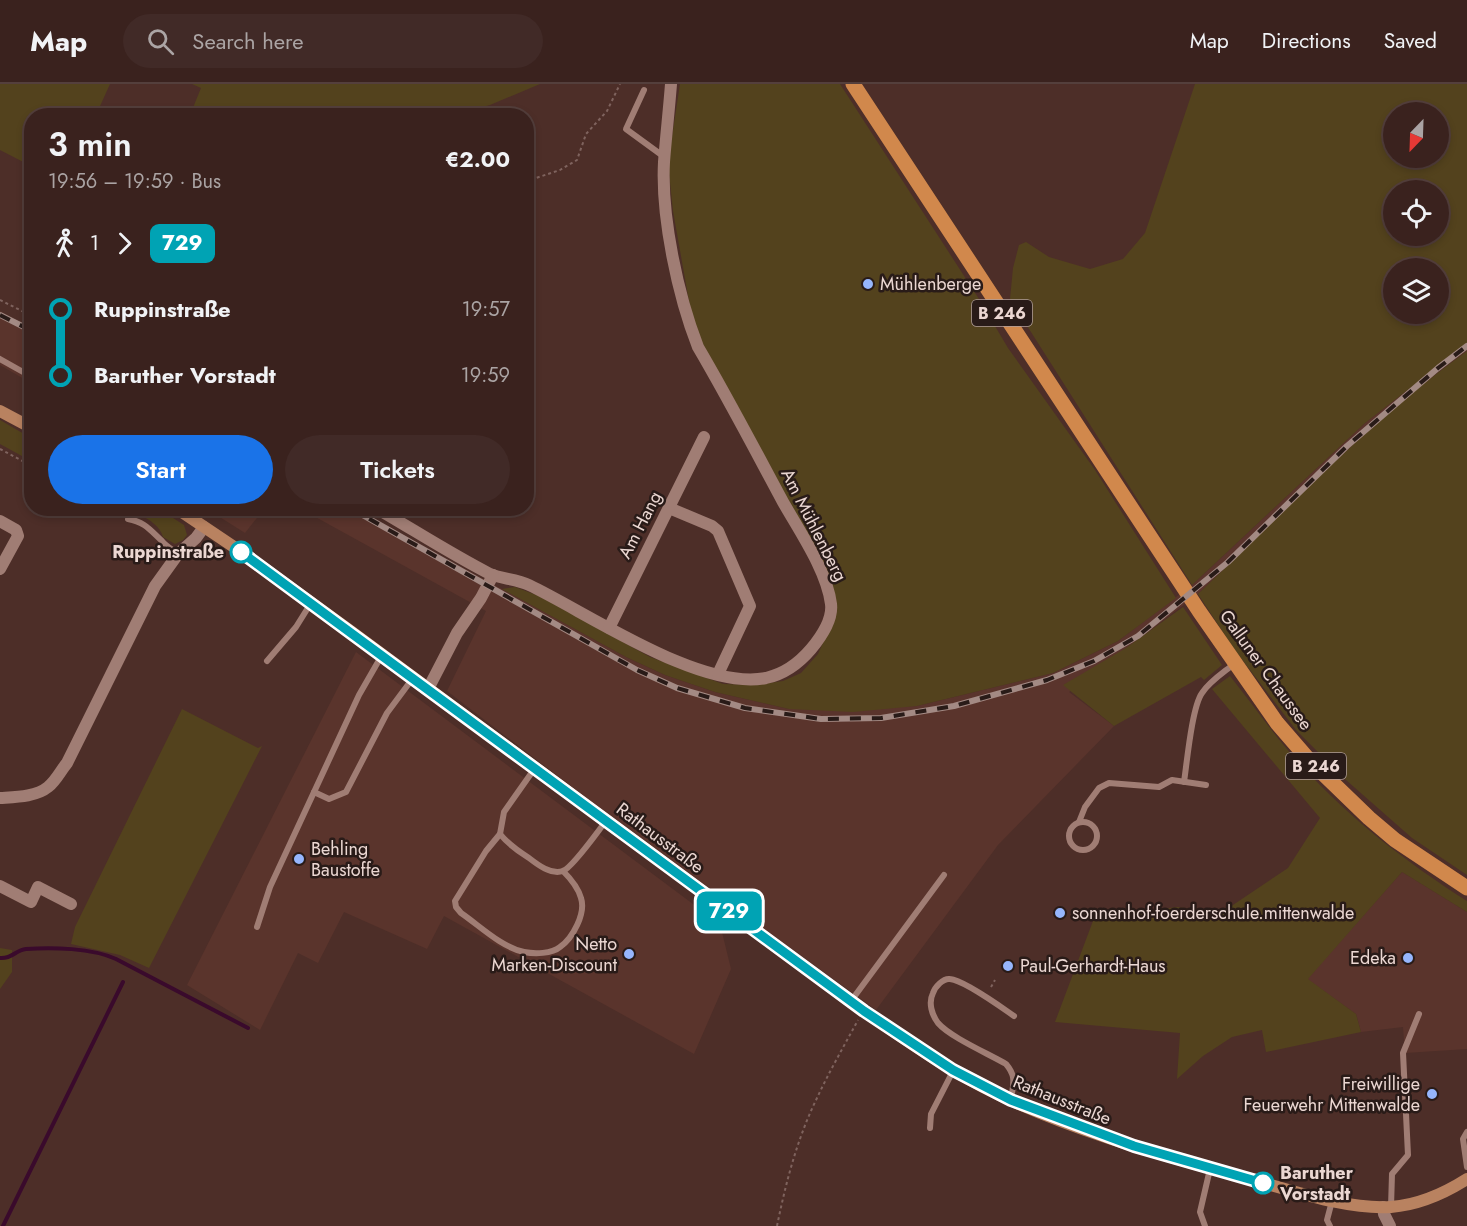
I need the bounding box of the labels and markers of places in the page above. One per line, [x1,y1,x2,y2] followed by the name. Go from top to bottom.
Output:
[880,271,981,297] place label: Mühlenberge
[861,277,875,291] marker: Mühlenberge
[112,539,224,565] place label: Ruppinstraße
[230,541,252,563] marker: Ruppinstraße
[311,836,380,883] place label: Behling Baustoffe
[292,852,306,866] marker: Behling Baustoffe
[1072,900,1354,926] place label: sonnenhof-foerderschule.mittenwalde
[1053,906,1067,920] marker: sonnenhof-foerderschule.mittenwalde
[492,931,618,978] place label: Netto Marken-Discount
[1350,945,1396,971] place label: Edeka
[622,947,636,961] marker: Netto Marken-Discount
[1401,951,1415,965] marker: Edeka
[1020,953,1166,979] place label: Paul-Gerhardt-Haus
[1001,959,1015,973] marker: Paul-Gerhardt-Haus
[1243,1071,1420,1118] place label: Freiwillige Feuerwehr Mittenwalde
[1425,1087,1439,1101] marker: Freiwillige Feuerwehr Mittenwalde
[1279,1160,1354,1207] place label: Baruther Vorstadt
[1252,1172,1274,1194] marker: Baruther Vorstadt

